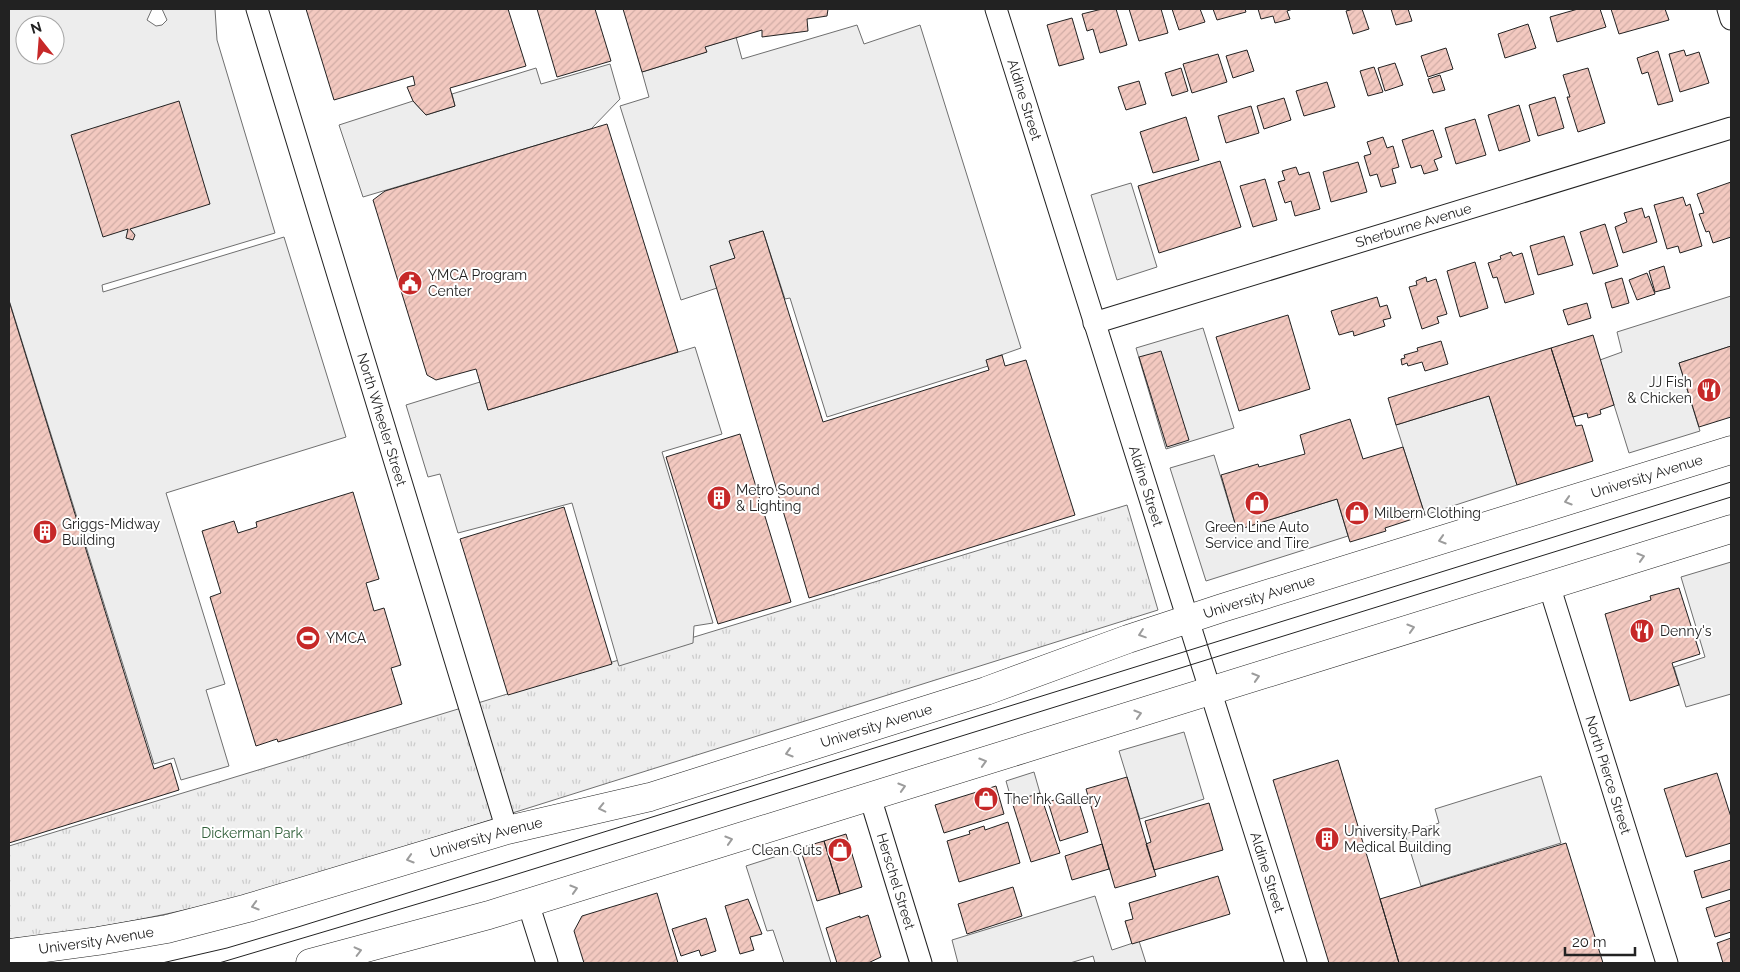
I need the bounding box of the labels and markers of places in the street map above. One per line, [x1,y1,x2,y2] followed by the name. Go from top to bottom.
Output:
[428,267,527,299] place label: YMCA Program Center
[397,270,423,296] public building icon: YMCA Program Center
[1627,374,1692,406] place label: JJ Fish & Chicken
[1696,377,1722,403] restaurant icon: JJ Fish & Chicken
[736,482,820,514] place label: Metro Sound & Lighting
[706,485,732,511] building icon: Metro Sound & Lighting
[1244,490,1270,516] shop icon: Green Line Auto Service and Tire
[1344,500,1370,526] shop icon: Milbern Clothing
[1374,505,1481,521] place label: Milbern Clothing
[62,516,161,548] place label: Griggs-Midway Building
[32,519,58,545] building icon: Griggs-Midway Building
[1205,519,1309,551] place label: Green Line Auto Service and Tire
[1629,618,1655,644] restaurant icon: Denny's
[1660,623,1712,639] place label: Denny's
[295,625,321,651] sports icon: YMCA
[326,630,367,646] place label: YMCA
[973,786,999,812] shop icon: The Ink Gallery
[1004,791,1102,807] place label: The Ink Gallery
[1344,823,1451,855] place label: University Park Medical Building
[1314,826,1340,852] building icon: University Park Medical Building
[827,837,853,863] shop icon: Clean Cuts
[752,842,822,858] place label: Clean Cuts

